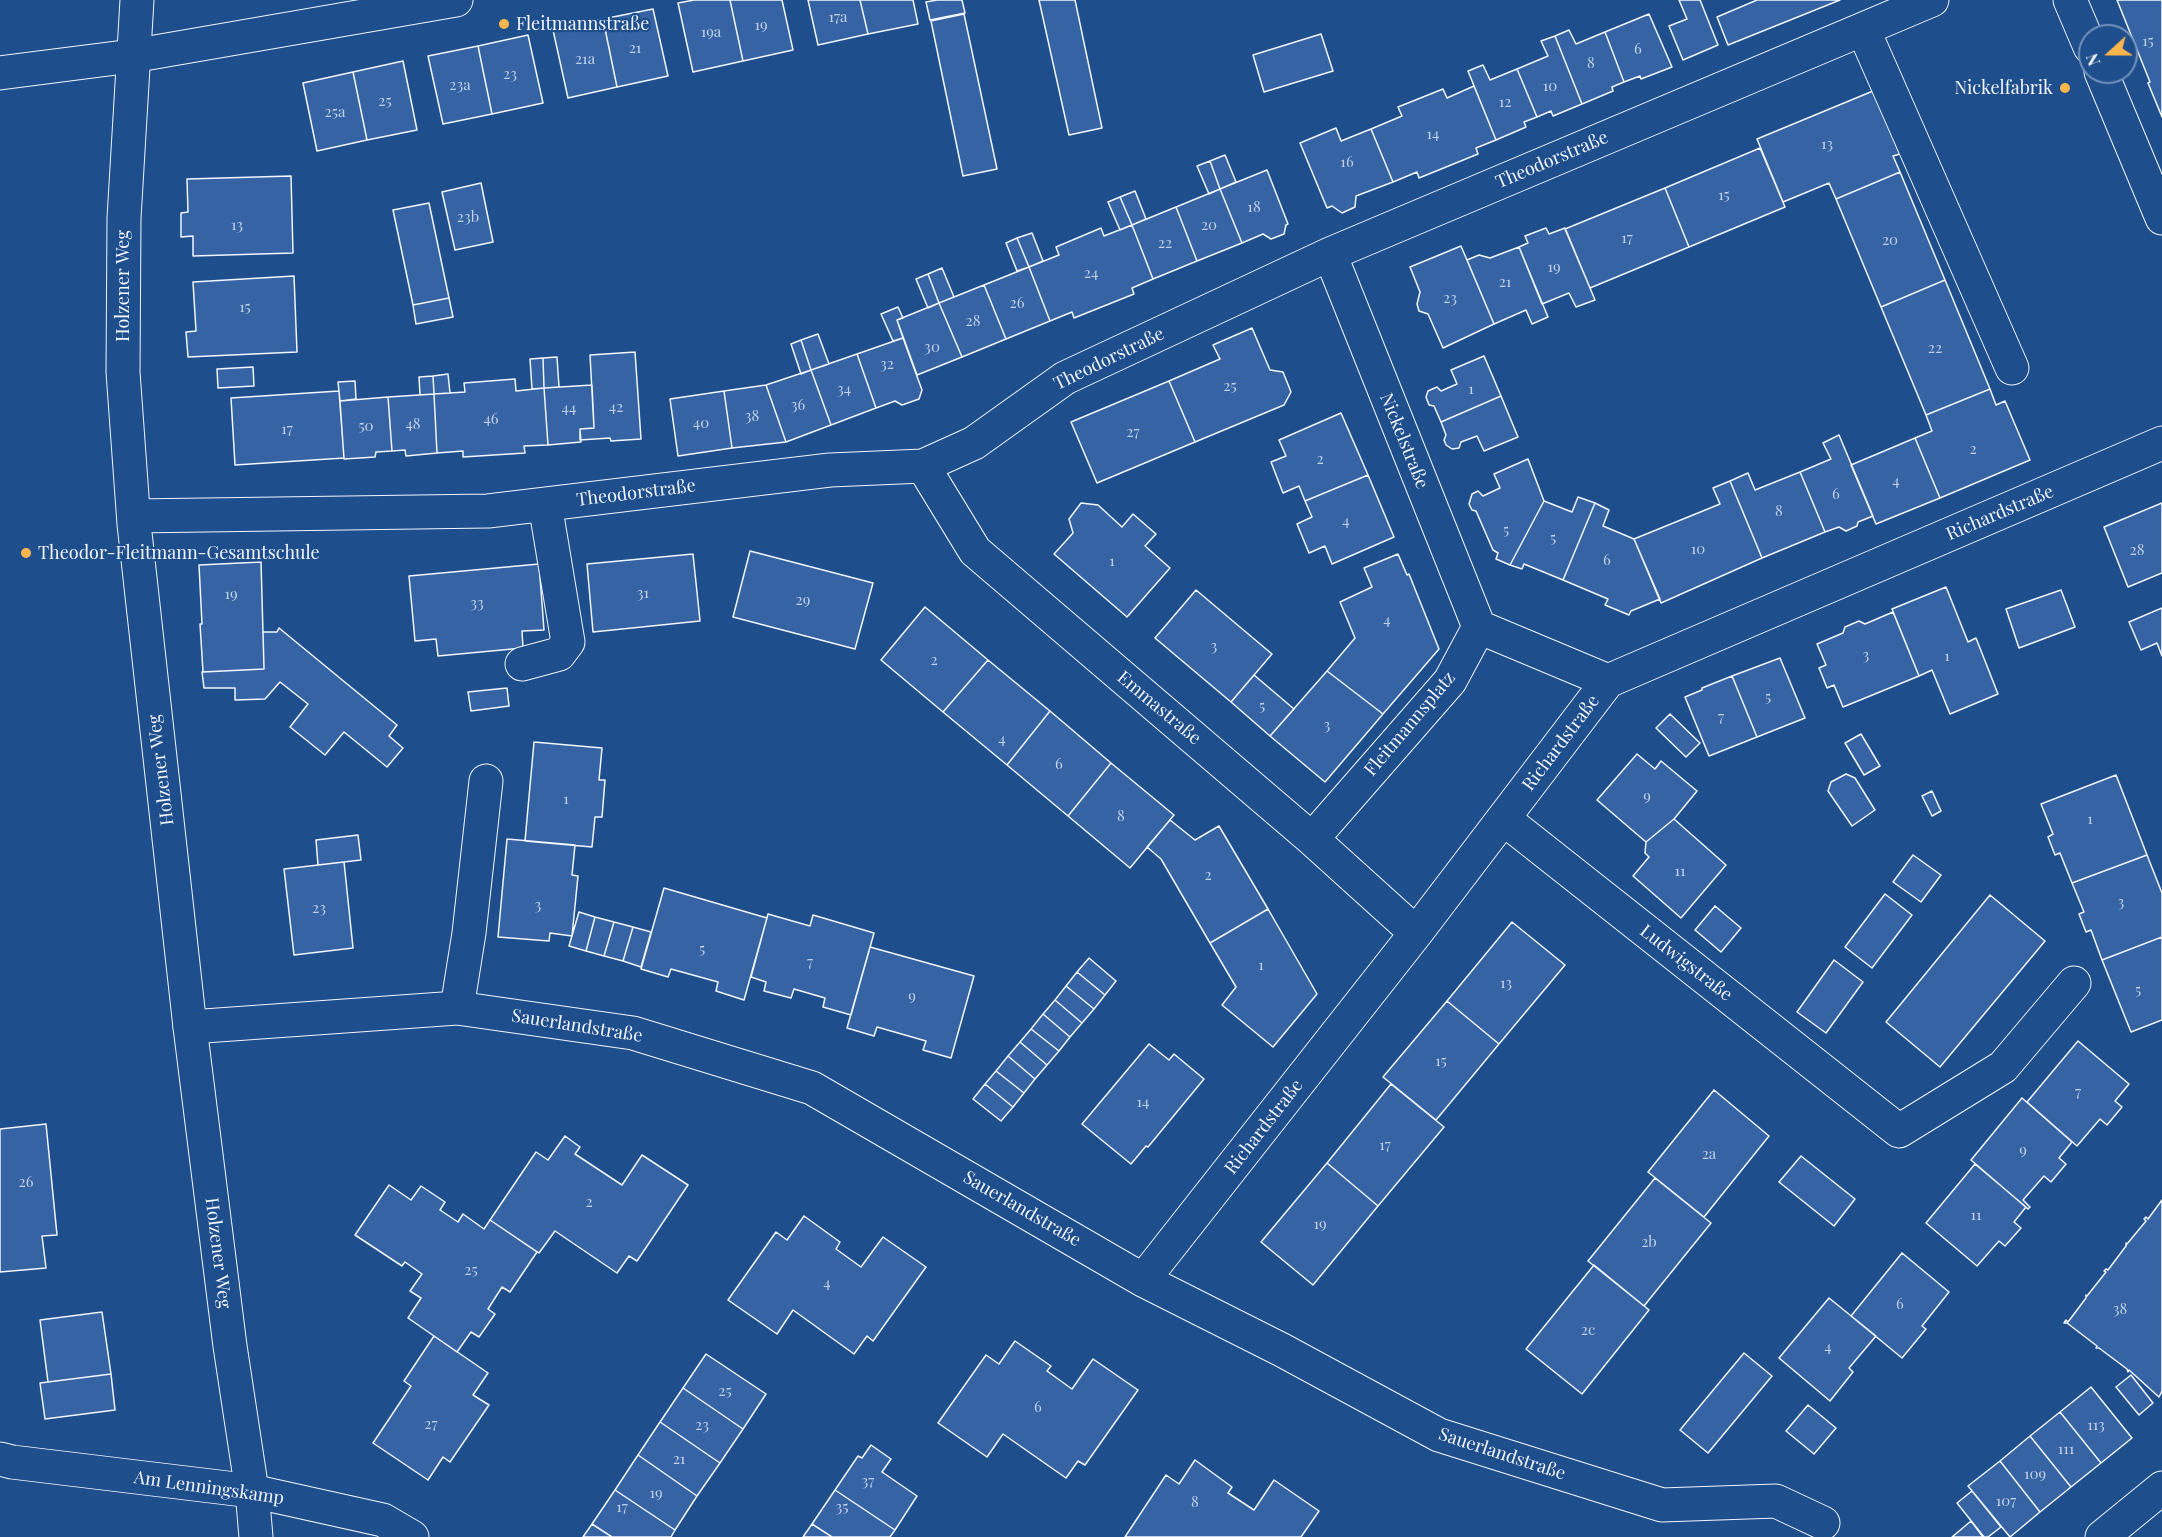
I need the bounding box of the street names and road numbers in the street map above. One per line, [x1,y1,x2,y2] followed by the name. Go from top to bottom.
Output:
[1493,127,1611,193] street label: Theodorstraße
[112,230,134,342] street label: Holzener Weg
[1050,323,1168,395] street label: Theodorstraße
[1375,390,1433,492] street label: Nickelstraße
[575,475,697,511] street label: Theodorstraße
[1943,481,2057,545] street label: Richardstraße
[1113,667,1205,749] street label: Emmastraße
[1360,667,1460,781] street label: Fleitmannsplatz
[1518,691,1604,795] street label: Richardstraße
[143,713,179,827] street label: Holzener Weg
[1636,920,1736,1006] street label: Ludwigstraße
[510,1005,644,1047] street label: Sauerlandstraße
[1220,1075,1308,1179] street label: Richardstraße
[959,1167,1085,1251] street label: Sauerlandstraße
[200,1196,236,1310] street label: Holzener Weg
[1436,1423,1568,1485] street label: Sauerlandstraße
[133,1467,285,1509] street label: Am Lenningskamp

